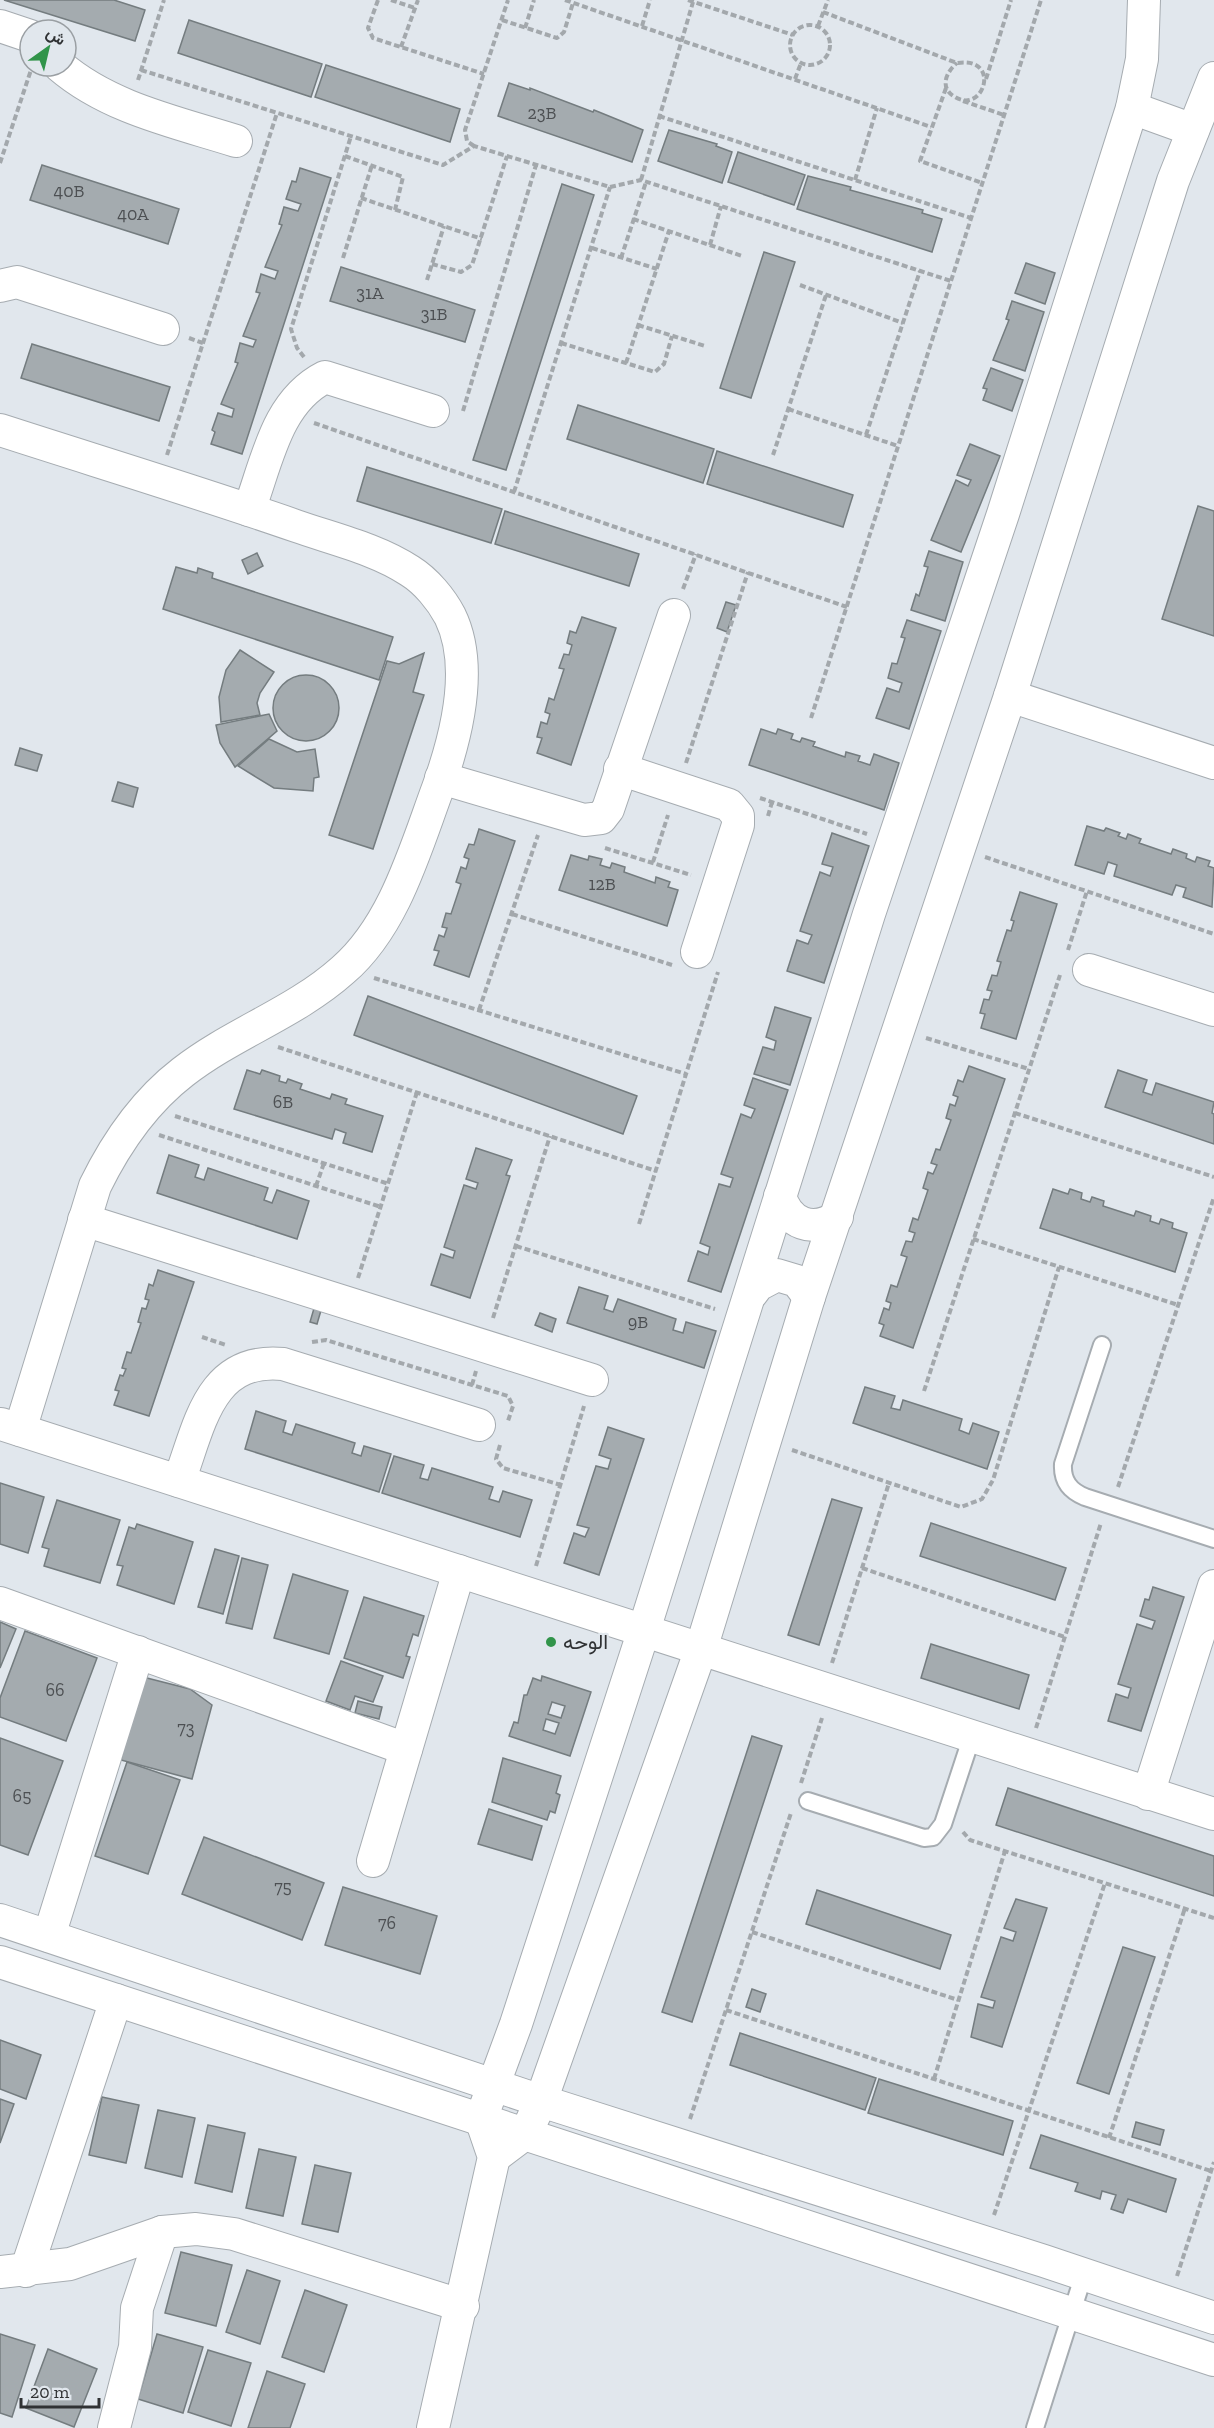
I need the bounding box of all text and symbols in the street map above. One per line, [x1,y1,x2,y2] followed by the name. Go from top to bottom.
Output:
[18,18,78,78] north arrow
[43,23,69,49] text: ش
[528,102,557,124] house number: 23B
[54,180,85,202] house number: 40B
[117,203,149,225] house number: 40A
[356,282,384,304] house number: 31A
[421,303,447,325] house number: 31B
[588,873,616,895] house number: 12B
[273,1091,293,1113] house number: 6B
[628,1311,648,1333] house number: 9B
[563,1629,608,1655] place label: الوحه
[544,1635,558,1649] marker: الوحه
[45,1679,65,1701] house number: 66
[177,1717,195,1739] house number: 73
[13,1785,31,1807] house number: 65
[274,1876,292,1898] house number: 75
[378,1912,396,1934] house number: 76
[21,2371,99,2409] scale bar
[30,2381,70,2403] text: 20 m

